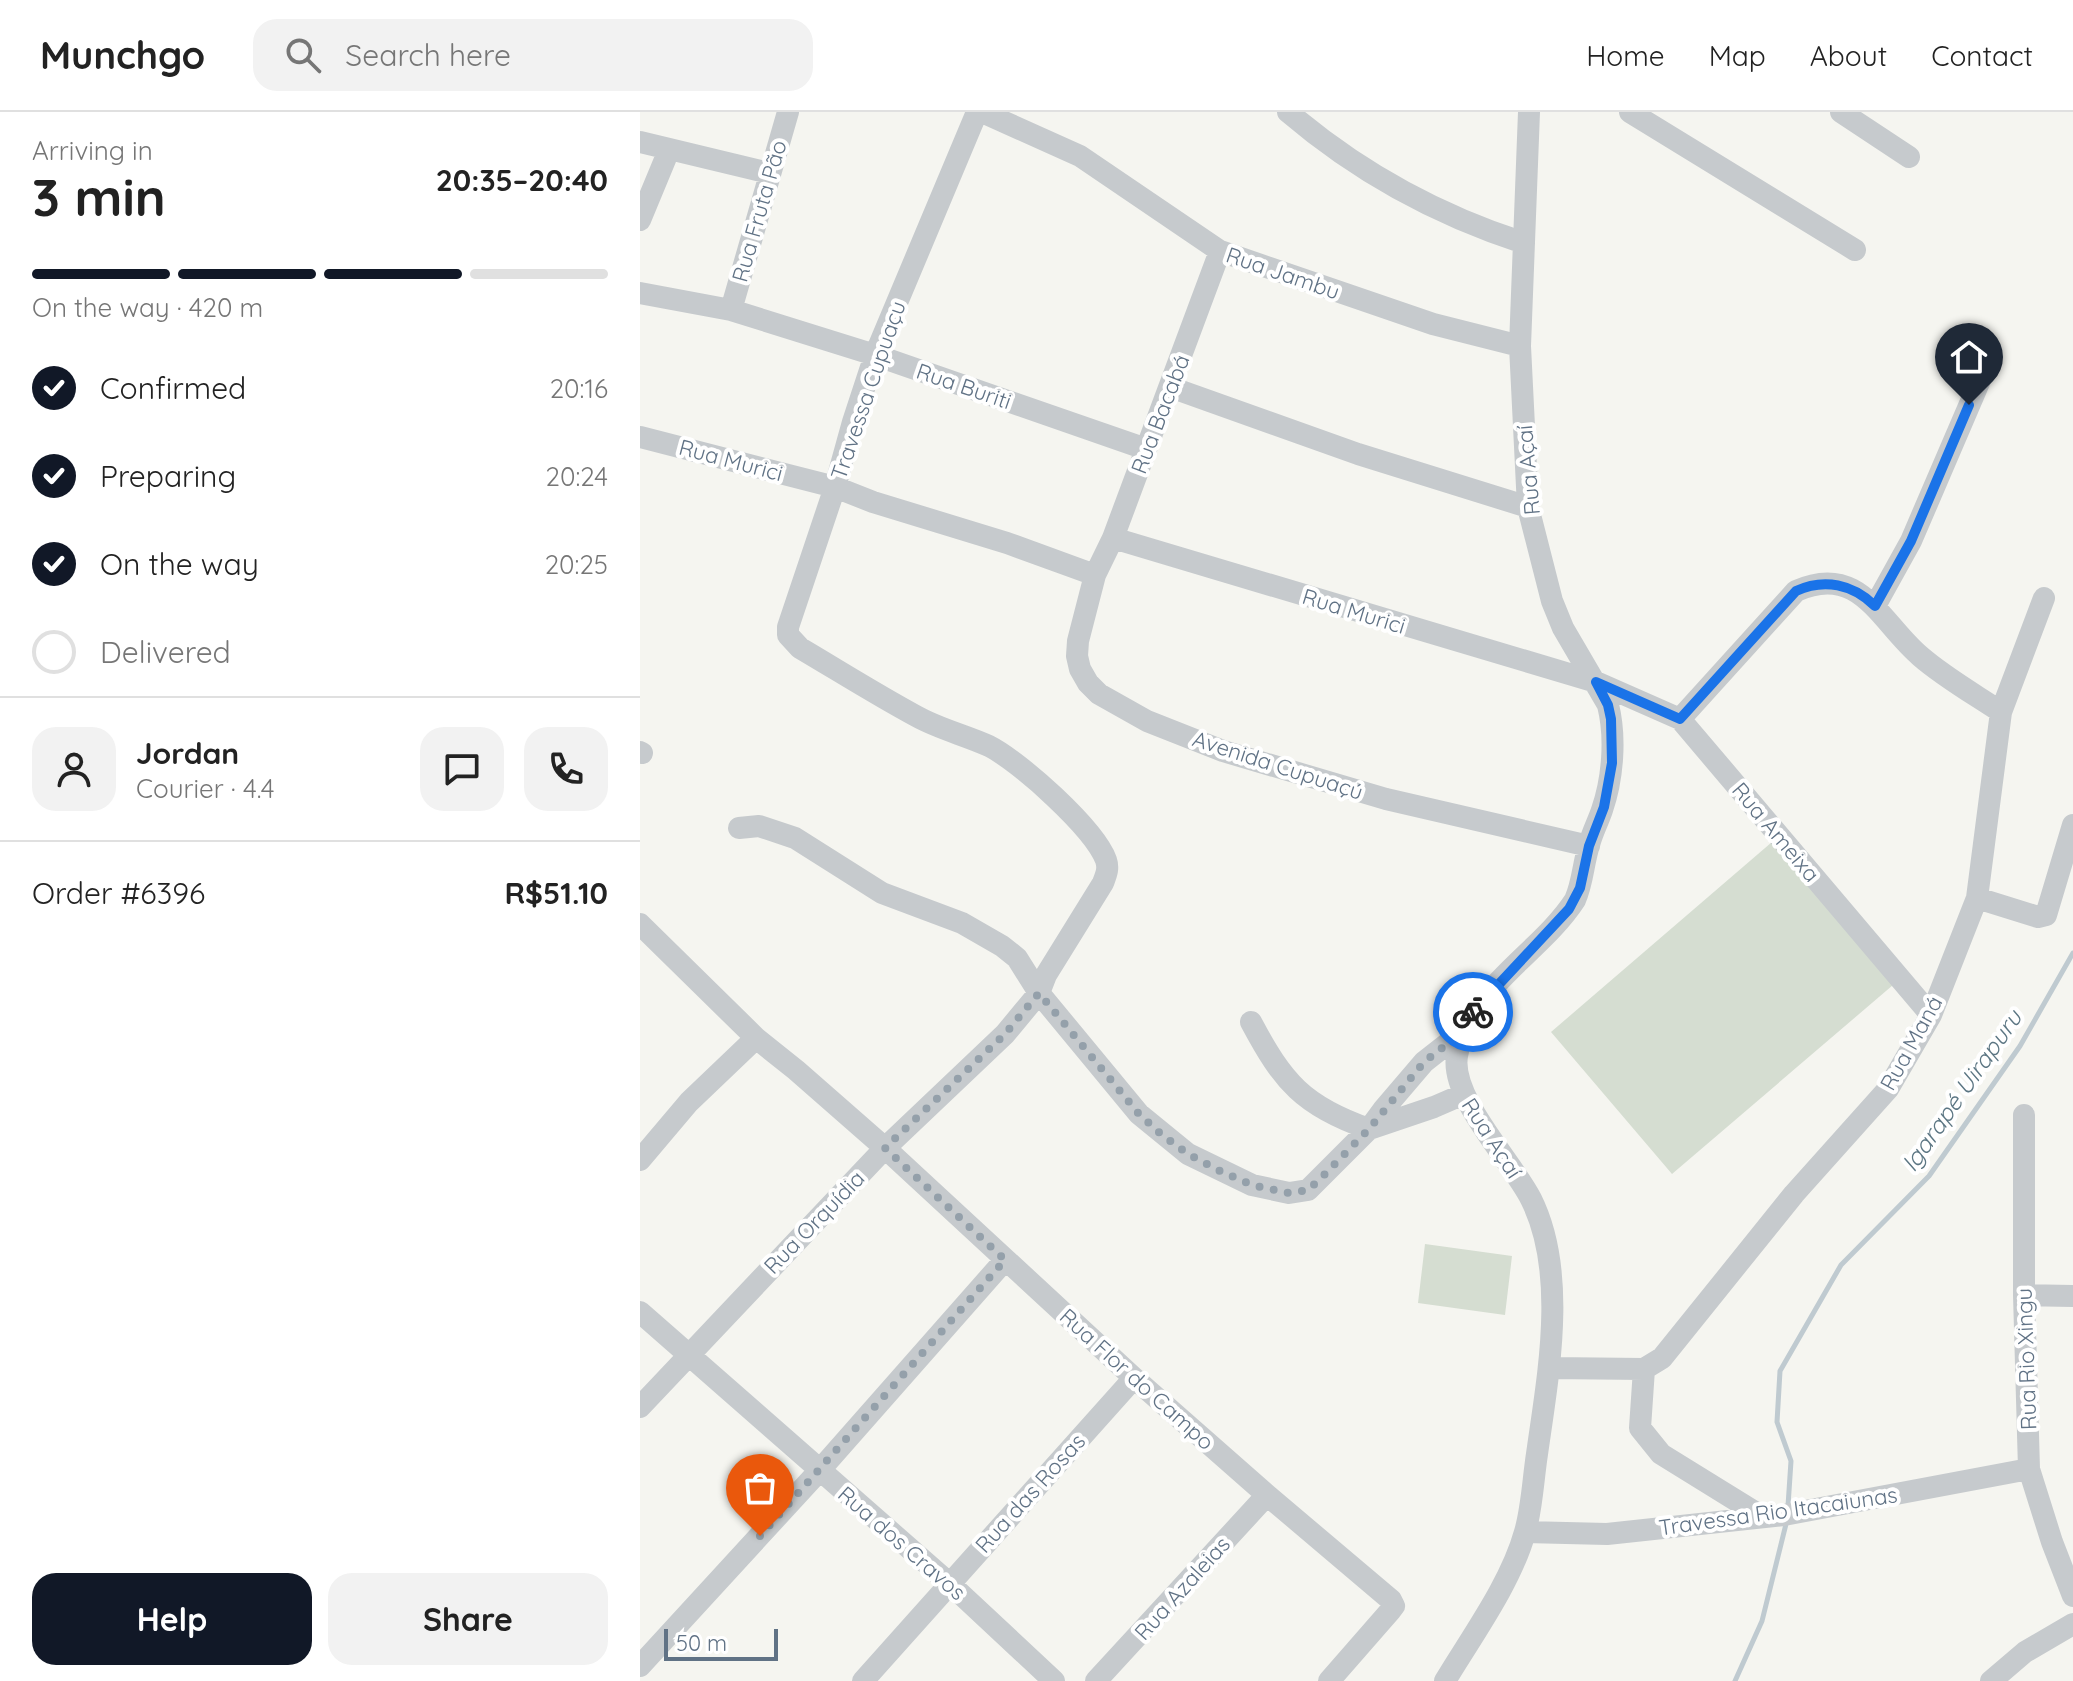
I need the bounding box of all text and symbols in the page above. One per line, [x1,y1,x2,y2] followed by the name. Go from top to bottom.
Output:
[253,19,813,91] search box
[40,31,205,79] text: Munchgo
[281,33,325,77] icon: search
[345,36,511,74] text: Search here
[1586,38,1665,73] text: Home
[1709,38,1766,73] text: Map
[1810,38,1887,73] text: About
[1931,38,2033,73] text: Contact
[32,134,153,167] text: Arriving in
[725,137,793,285] street label: Rua Fruta Pão
[436,161,608,199] text: 20:35–20:40
[32,164,166,229] text: 3 min
[1223,241,1343,305] street label: Rua Jambu
[32,291,263,324] text: On the way · 420 m
[824,297,912,483] street label: Travessa Cupuaçu
[1935,323,2003,405] pin
[1947,335,1991,379] icon: home
[1124,350,1196,478] street label: Rua Bacabá
[913,357,1015,415] street label: Rua Buriti
[32,366,76,410] icon: check
[100,369,246,407] text: Confirmed
[550,372,608,405] text: 20:16
[1510,424,1546,516] street label: Rua Açaí
[676,433,786,487] street label: Rua Murici
[32,454,76,498] icon: check
[100,457,236,495] text: Preparing
[546,460,608,493] text: 20:24
[32,542,76,586] icon: check
[100,545,259,583] text: On the way
[545,548,608,581] text: 20:25
[1299,582,1409,640] street label: Rua Murici
[100,633,231,671] text: Delivered
[1189,724,1367,806] street label: Avenida Cupuaçú
[32,727,116,811] button: person
[420,727,504,811] button: chat
[524,727,608,811] button: phone
[136,734,239,772] text: Jordan
[136,772,274,805] text: Courier · 4.4
[1726,776,1826,888] street label: Rua Ameixa
[32,874,205,912] text: Order #6396
[504,874,608,912] text: R$51.10
[1433,972,1513,1052] courier
[1451,990,1495,1034] icon: bike
[1874,991,1948,1095] street label: Rua Maná
[1894,1003,2029,1177] water label: Igarapé Uirapuru
[1456,1093,1528,1184] street label: Rua Açaí
[758,1164,870,1280] street label: Rua Orquídia
[2010,1288,2042,1430] street label: Rua Rio Xingu
[1054,1302,1220,1456] street label: Rua Flor do Campo
[969,1427,1091,1559] street label: Rua das Rosas
[726,1454,794,1536] pin
[738,1466,782,1510] icon: bag
[832,1480,972,1606] street label: Rua dos Cravos
[1657,1480,1899,1542] street label: Travessa Rio Itacaiunas
[1128,1530,1236,1646] street label: Rua Azaleias
[32,1573,312,1665] button: Help
[328,1573,608,1665] button: Share
[664,1625,778,1661] scale bar
[676,1629,727,1657] text: 50 m

